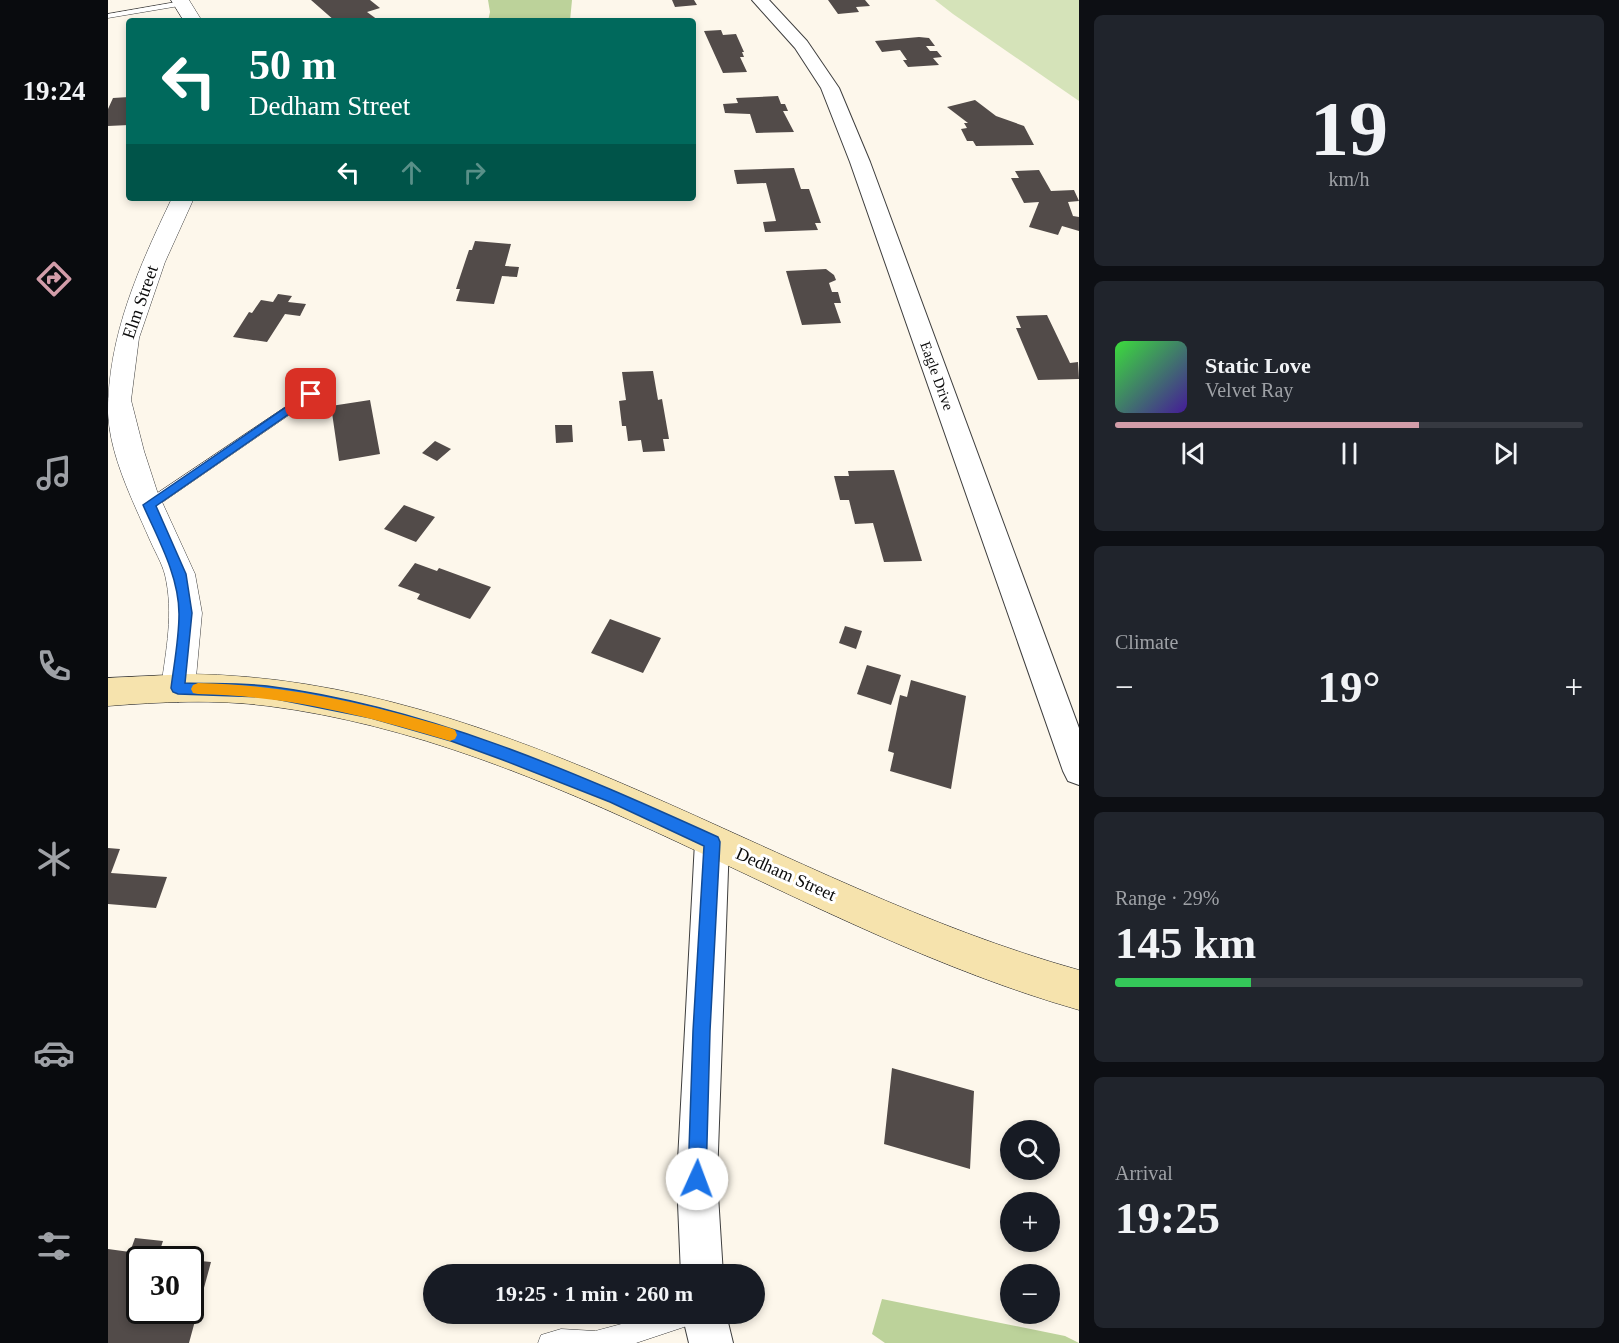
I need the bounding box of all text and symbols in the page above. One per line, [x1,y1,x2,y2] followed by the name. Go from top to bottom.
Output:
[150,42,228,120] icon: left
[249,42,337,88] text: 50 m
[23,76,86,106] text: 19:24
[1310,85,1388,172] text: 19
[249,91,410,121] text: Dedham Street
[332,156,365,189] icon: left
[395,156,428,189] icon: ahead
[458,156,491,189] icon: right
[1328,168,1370,190] text: km/h
[33,258,75,300] icon: directions
[118,263,162,341] street label: Elm Street
[917,339,957,413] street label: Eagle Drive
[1205,353,1311,378] text: Static Love
[285,368,336,419] pin
[294,377,327,410] icon: arrive
[1205,379,1293,401] text: Velvet Ray
[1177,437,1210,470] icon: previous
[1333,437,1366,470] icon: pause
[1489,437,1522,470] icon: next
[33,452,75,494] icon: music
[1115,631,1178,653] text: Climate
[33,645,75,687] icon: phone
[1318,662,1381,712] text: 19°
[1115,669,1134,705] text: −
[1564,669,1583,705] text: +
[33,838,75,880] icon: climate
[733,843,839,905] street label: Dedham Street
[1115,887,1219,909] text: Range · 29%
[1115,918,1256,968] text: 145 km
[33,1032,75,1074] icon: car
[1000,1120,1060,1324] map controls
[1000,1120,1060,1180] button: search
[665,1147,729,1211] position arrow
[1115,1162,1173,1184] text: Arrival
[1000,1192,1060,1252] button: +
[1115,1193,1220,1243] text: 19:25
[33,1225,75,1267] icon: filters
[126,1246,204,1324] speed limit sign: 30
[1000,1264,1060,1324] button: −
[495,1281,693,1306] text: 19:25 · 1 min · 260 m

